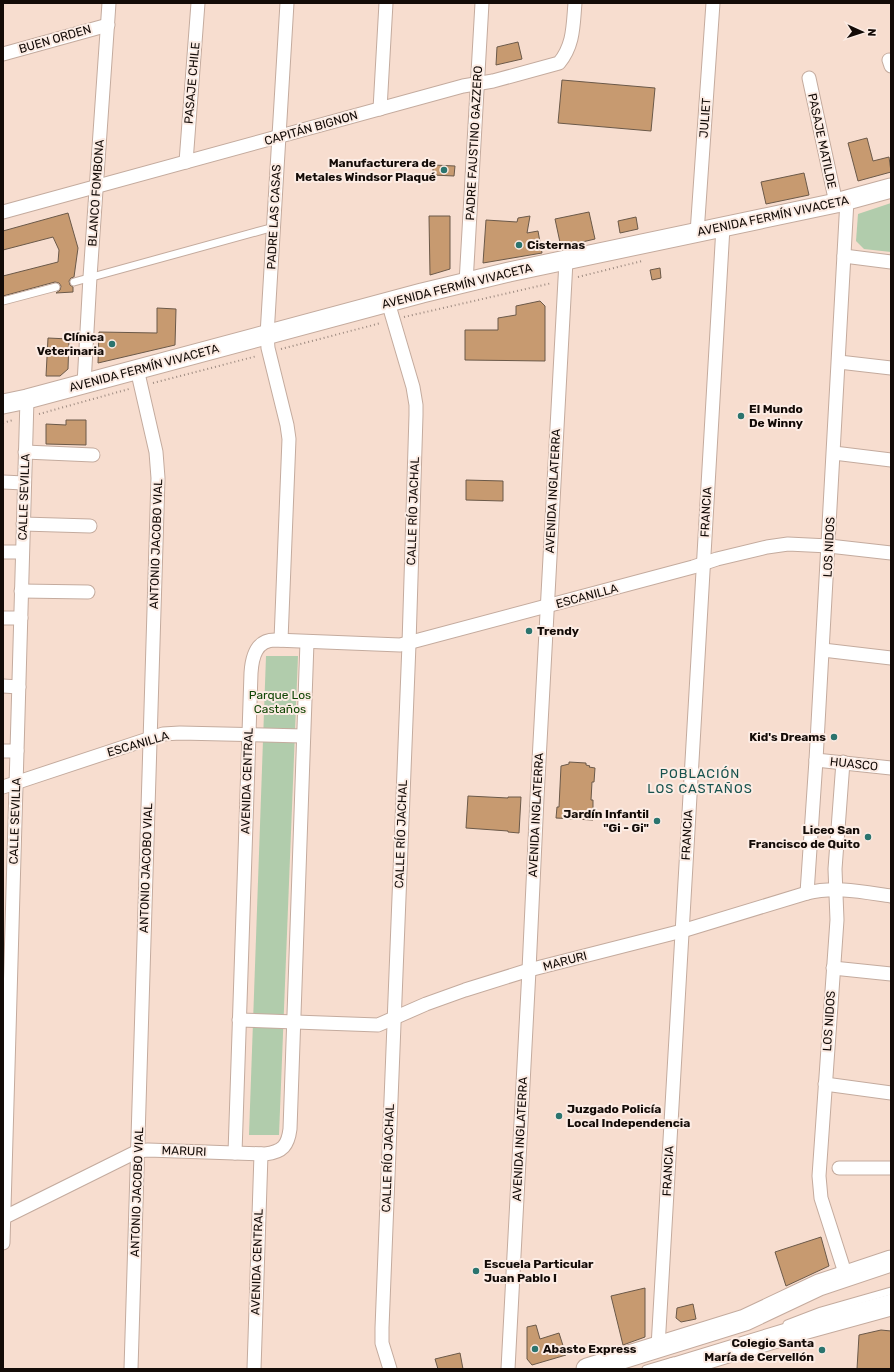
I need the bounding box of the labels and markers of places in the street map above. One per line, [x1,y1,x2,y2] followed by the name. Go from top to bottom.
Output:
[295,156,436,184] place label: Manufacturera de Metales Windsor Plaqué
[439,165,449,175] marker: Manufacturera de Metales Windsor Plaqué
[527,238,585,252] place label: Cisternas
[514,240,524,250] marker: Cisternas
[37,330,104,358] place label: Clínica Veterinaria
[107,339,117,349] marker: Clínica Veterinaria
[749,402,803,430] place label: El Mundo De Winny
[736,411,746,421] marker: El Mundo De Winny
[537,624,579,638] place label: Trendy
[524,626,534,636] marker: Trendy
[749,730,826,744] place label: Kid's Dreams
[829,732,839,742] marker: Kid's Dreams
[563,807,649,835] place label: Jardín Infantil "Gi - Gi"
[652,816,662,826] marker: Jardín Infantil "Gi - Gi"
[749,823,860,851] place label: Liceo San Francisco de Quito
[863,832,873,842] marker: Liceo San Francisco de Quito
[567,1102,690,1130] place label: Juzgado Policía Local Independencia
[554,1111,564,1121] marker: Juzgado Policía Local Independencia
[484,1257,594,1285] place label: Escuela Particular Juan Pablo I
[471,1266,481,1276] marker: Escuela Particular Juan Pablo I
[704,1336,814,1364] place label: Colegio Santa María de Cervellón
[543,1342,637,1356] place label: Abasto Express
[530,1344,540,1354] marker: Abasto Express
[817,1345,827,1355] marker: Colegio Santa María de Cervellón

